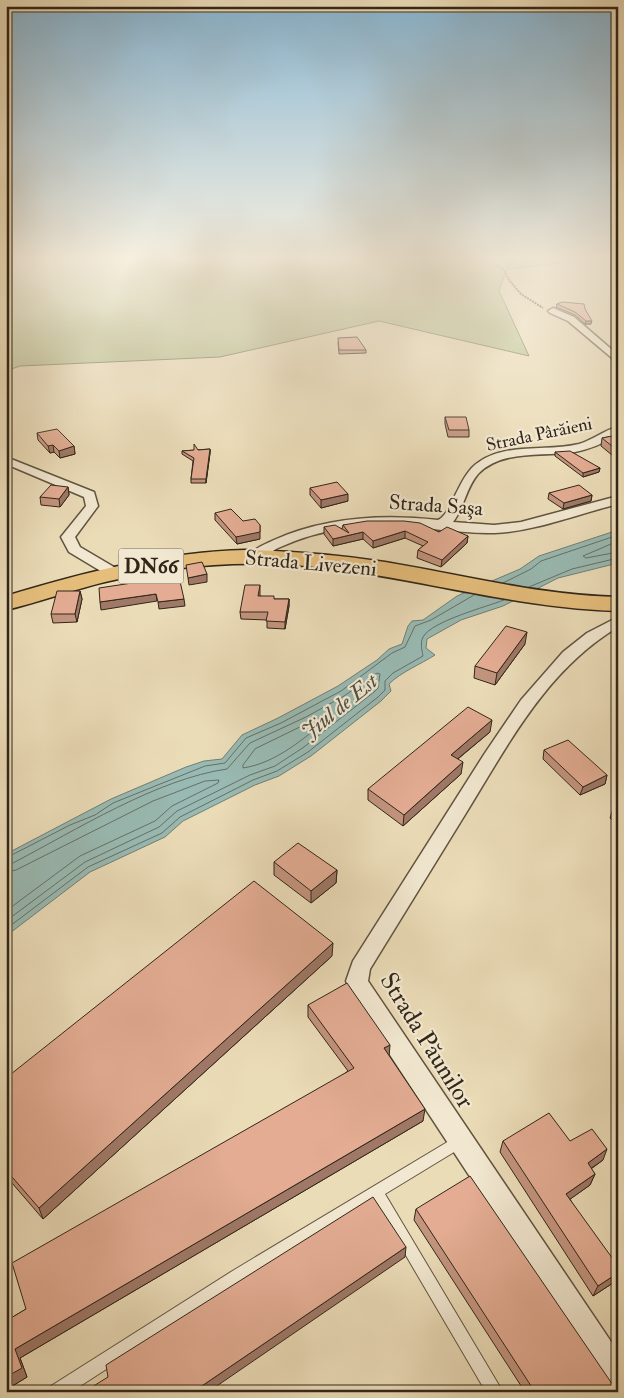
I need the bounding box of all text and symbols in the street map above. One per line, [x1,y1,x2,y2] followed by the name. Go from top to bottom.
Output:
[484,412,594,457] street label: Strada Pârăieni
[388,489,484,522] street label: Strada Saşa
[244,544,378,583] street label: Strada Livezeni
[118,548,184,584] road number: DN66
[296,666,385,746] water label: Jiul de Est
[373,967,481,1115] street label: Strada Păunilor

